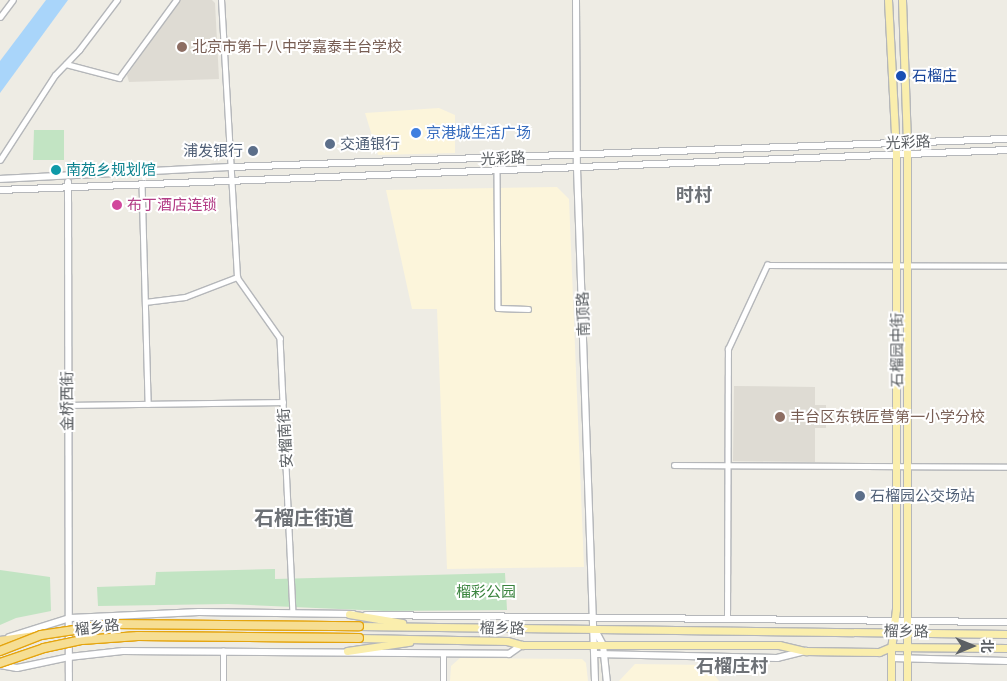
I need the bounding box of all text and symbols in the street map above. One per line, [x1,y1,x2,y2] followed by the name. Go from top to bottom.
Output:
[192,38,402,56] place label: 北京市第十八中学嘉泰丰台学校
[176,41,188,53] marker: 北京市第十八中学嘉泰丰台学校
[912,67,957,85] place label: 石榴庄
[894,69,908,83] marker: 石榴庄
[426,124,531,142] place label: 京港城生活广场
[410,127,422,139] marker: 京港城生活广场
[885,132,931,152] street label: 光彩路
[340,135,400,153] place label: 交通银行
[324,138,336,150] marker: 交通银行
[183,142,243,160] place label: 浦发银行
[247,145,259,157] marker: 浦发银行
[480,148,526,168] street label: 光彩路
[66,161,156,179] place label: 南苑乡规划馆
[50,164,62,176] marker: 南苑乡规划馆
[676,183,712,205] district label: 时村
[127,196,217,214] place label: 布丁酒店连锁
[111,199,123,211] marker: 布丁酒店连锁
[573,291,593,337] street label: 南顶路
[888,313,906,387] street label: 石榴园中街
[58,371,76,431] street label: 金桥西街
[274,408,296,468] street label: 安榴南街
[790,408,985,426] place label: 丰台区东铁匠营第一小学分校
[774,411,786,423] marker: 丰台区东铁匠营第一小学分校
[870,487,975,505] place label: 石榴园公交场站
[854,490,866,502] marker: 石榴园公交场站
[254,505,354,529] district label: 石榴庄街道
[456,583,516,601] park label: 榴彩公园
[74,615,120,639] street label: 榴乡路
[479,619,525,637] street label: 榴乡路
[947,621,997,671] north arrow
[883,622,929,640] street label: 榴乡路
[979,639,996,653] text: 北
[696,654,768,676] district label: 石榴庄村

